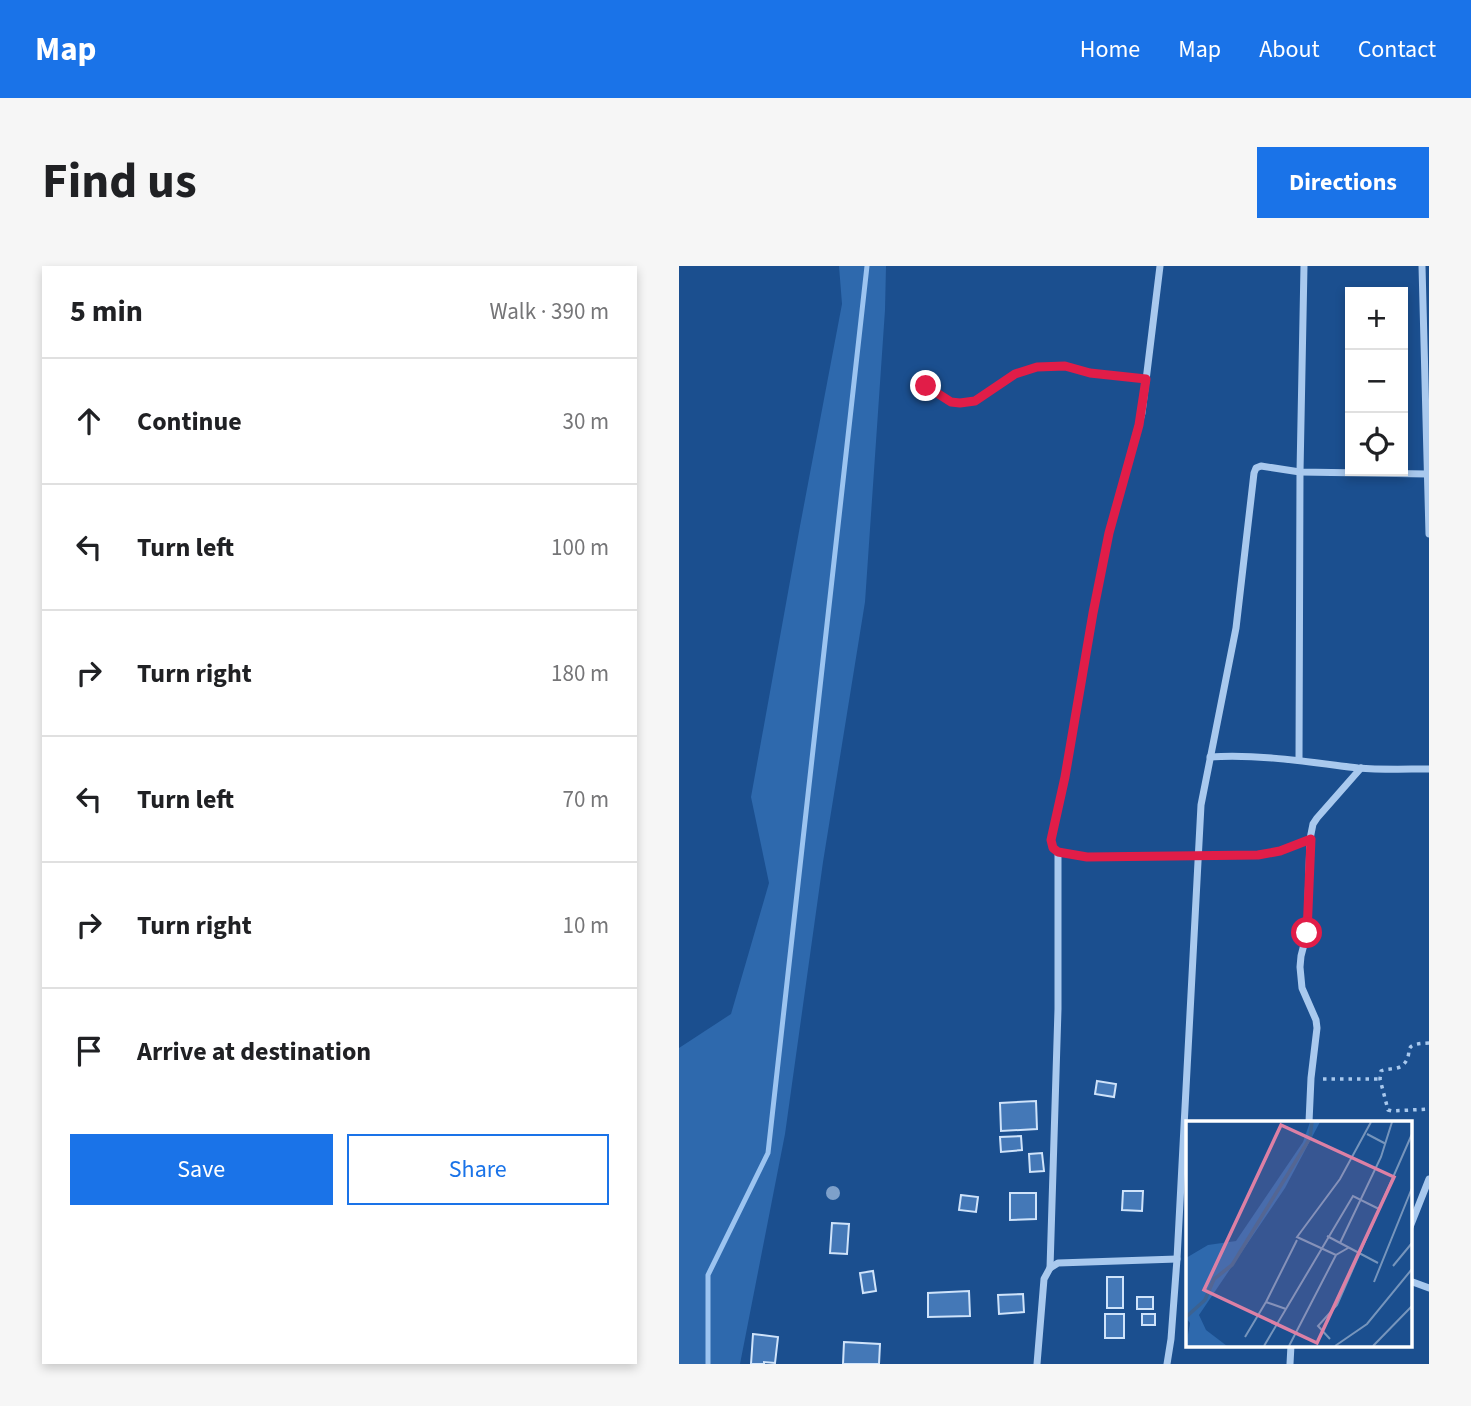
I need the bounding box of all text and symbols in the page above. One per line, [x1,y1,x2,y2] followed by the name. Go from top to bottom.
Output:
[35,26,96,73] text: Map
[1080,32,1140,67] text: Home
[1178,32,1221,67] text: Map
[1259,32,1320,67] text: About
[1358,32,1436,67] text: Contact
[42,147,197,217] text: Find us
[1257,147,1429,218] button: Directions
[1345,287,1408,476] map controls
[1345,287,1408,350] button: +
[70,290,143,333] text: 5 min
[490,295,609,328] text: Walk · 390 m
[1345,350,1408,413] button: −
[910,370,941,401] route end
[70,402,108,440] icon: ahead
[137,403,242,440] text: Continue
[562,405,609,438] text: 30 m
[1345,413,1408,476] button: locate
[70,528,108,566] icon: left
[137,529,234,566] text: Turn left
[551,531,609,564] text: 100 m
[70,654,108,692] icon: right
[137,655,252,692] text: Turn right
[551,657,609,690] text: 180 m
[70,780,108,818] icon: left
[137,781,234,818] text: Turn left
[562,783,609,816] text: 70 m
[70,906,108,944] icon: right
[137,907,252,944] text: Turn right
[562,909,609,942] text: 10 m
[1291,917,1322,948] route start
[70,1032,108,1070] icon: arrive
[137,1033,371,1070] text: Arrive at destination
[1186,1121,1411,1346] inset map
[70,1134,333,1205] button: Save
[347,1134,609,1205] button: Share

